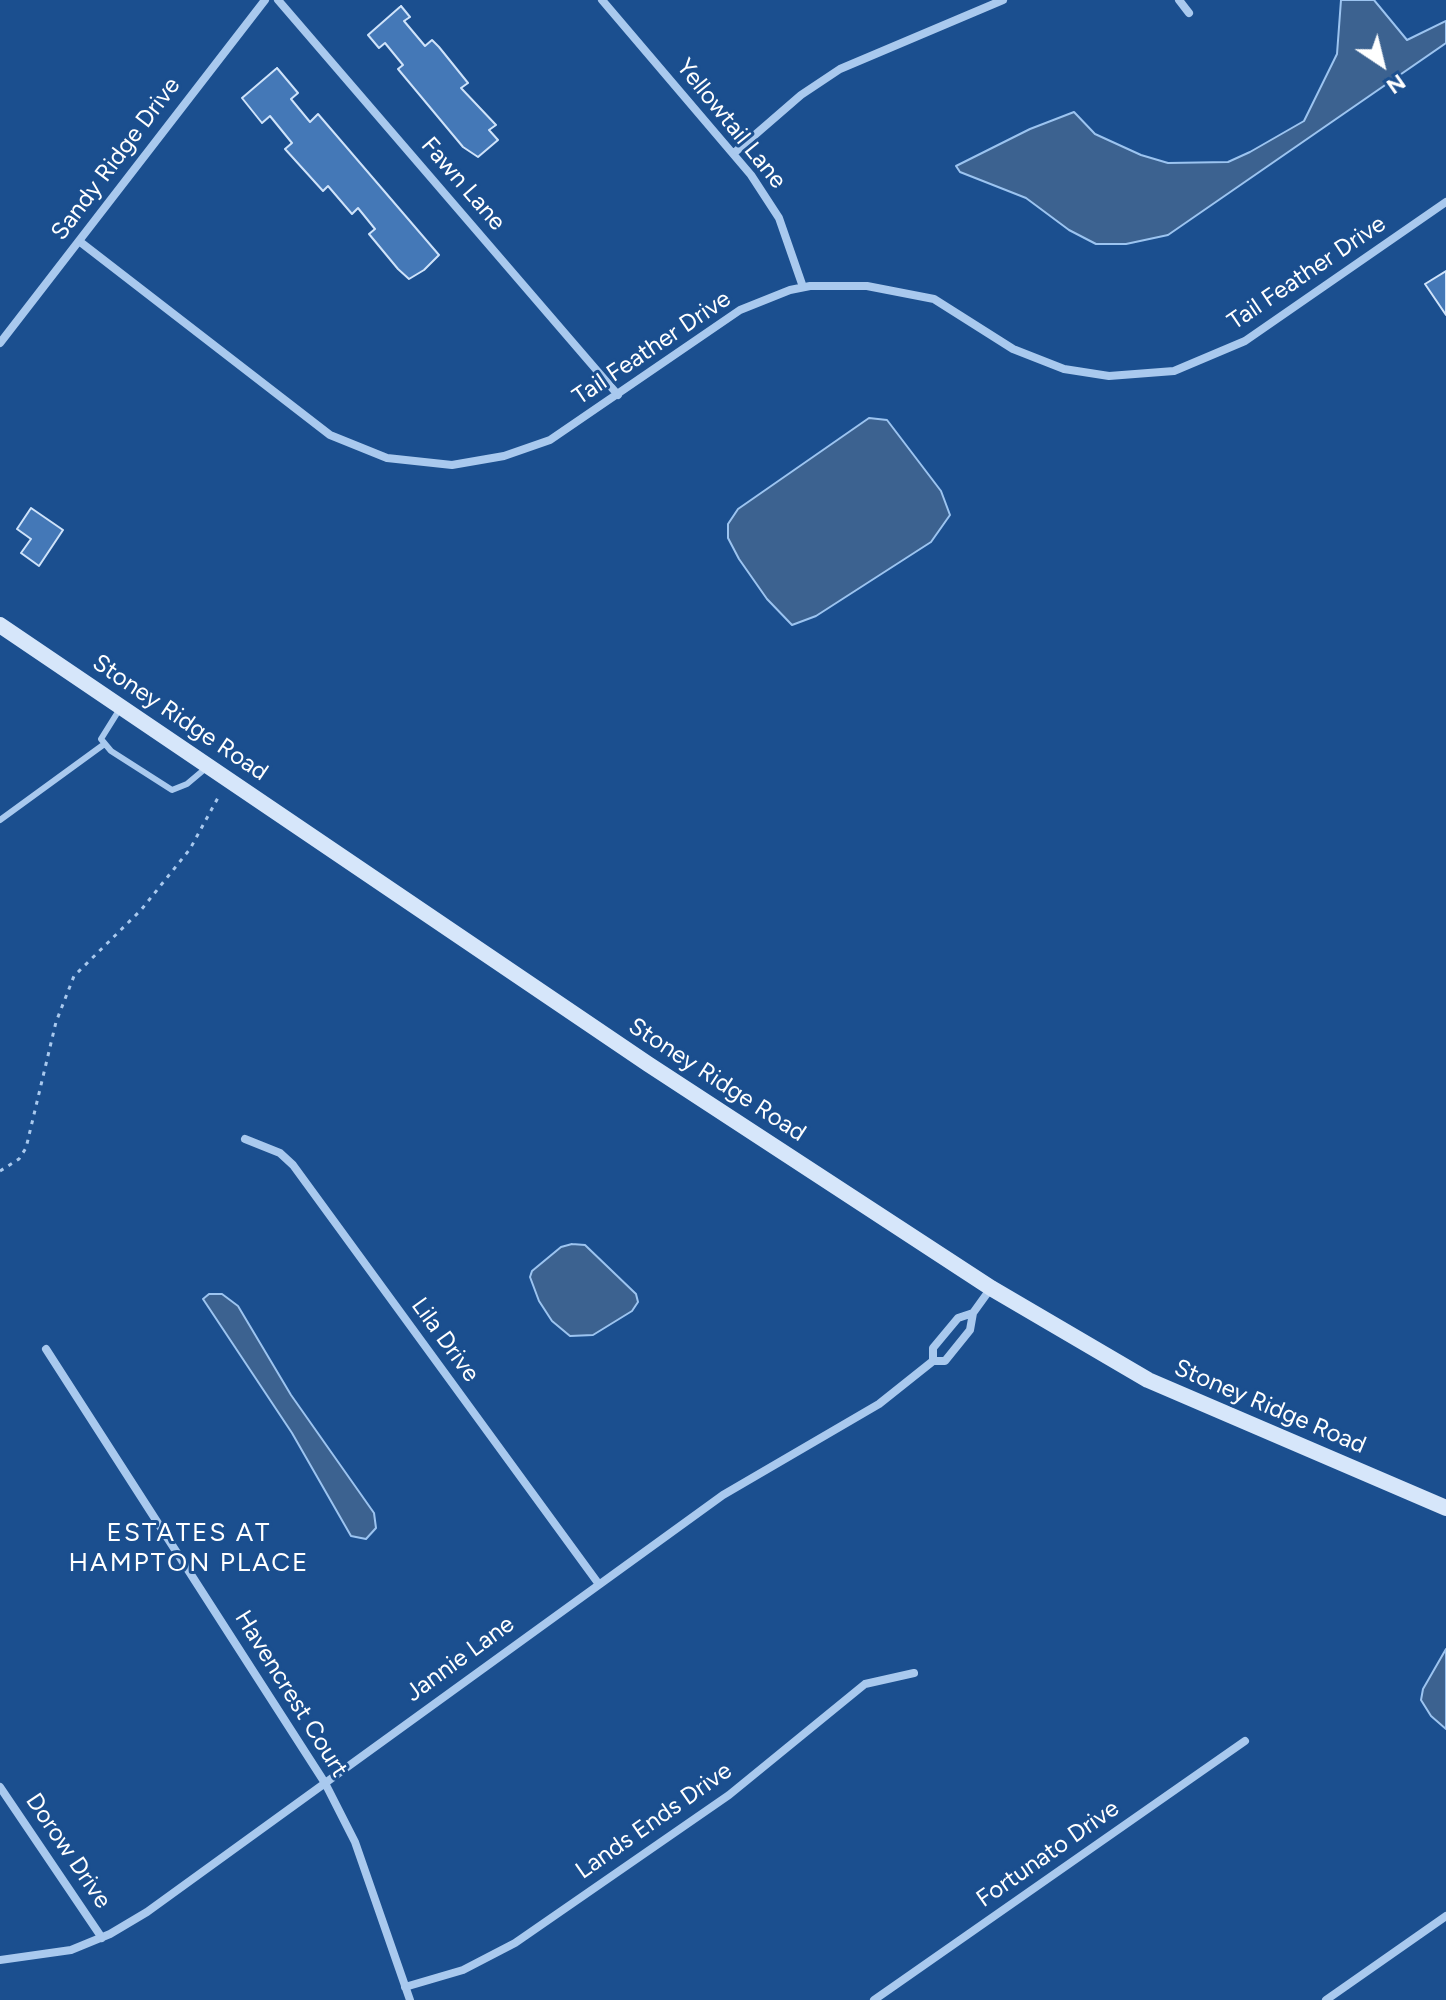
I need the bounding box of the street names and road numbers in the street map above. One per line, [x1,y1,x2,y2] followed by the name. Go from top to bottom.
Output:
[670,53,792,195] street label: Yellowtail Lane
[45,72,187,246] street label: Sandy Ridge Drive
[415,131,511,237] street label: Fawn Lane
[1223,210,1391,336] street label: Tail Feather Drive
[568,285,736,411] street label: Tail Feather Drive
[87,649,273,787] street label: Stoney Ridge Road
[623,1012,811,1148] street label: Stoney Ridge Road
[405,1292,485,1388] street label: Lila Drive
[1170,1354,1370,1460] street label: Stoney Ridge Road
[228,1605,354,1783] street label: Havencrest Court
[400,1610,520,1708] street label: Jannie Lane
[571,1757,737,1885] street label: Lands Ends Drive
[19,1788,117,1914] street label: Dorow Drive
[971,1794,1125,1914] street label: Fortunato Drive

